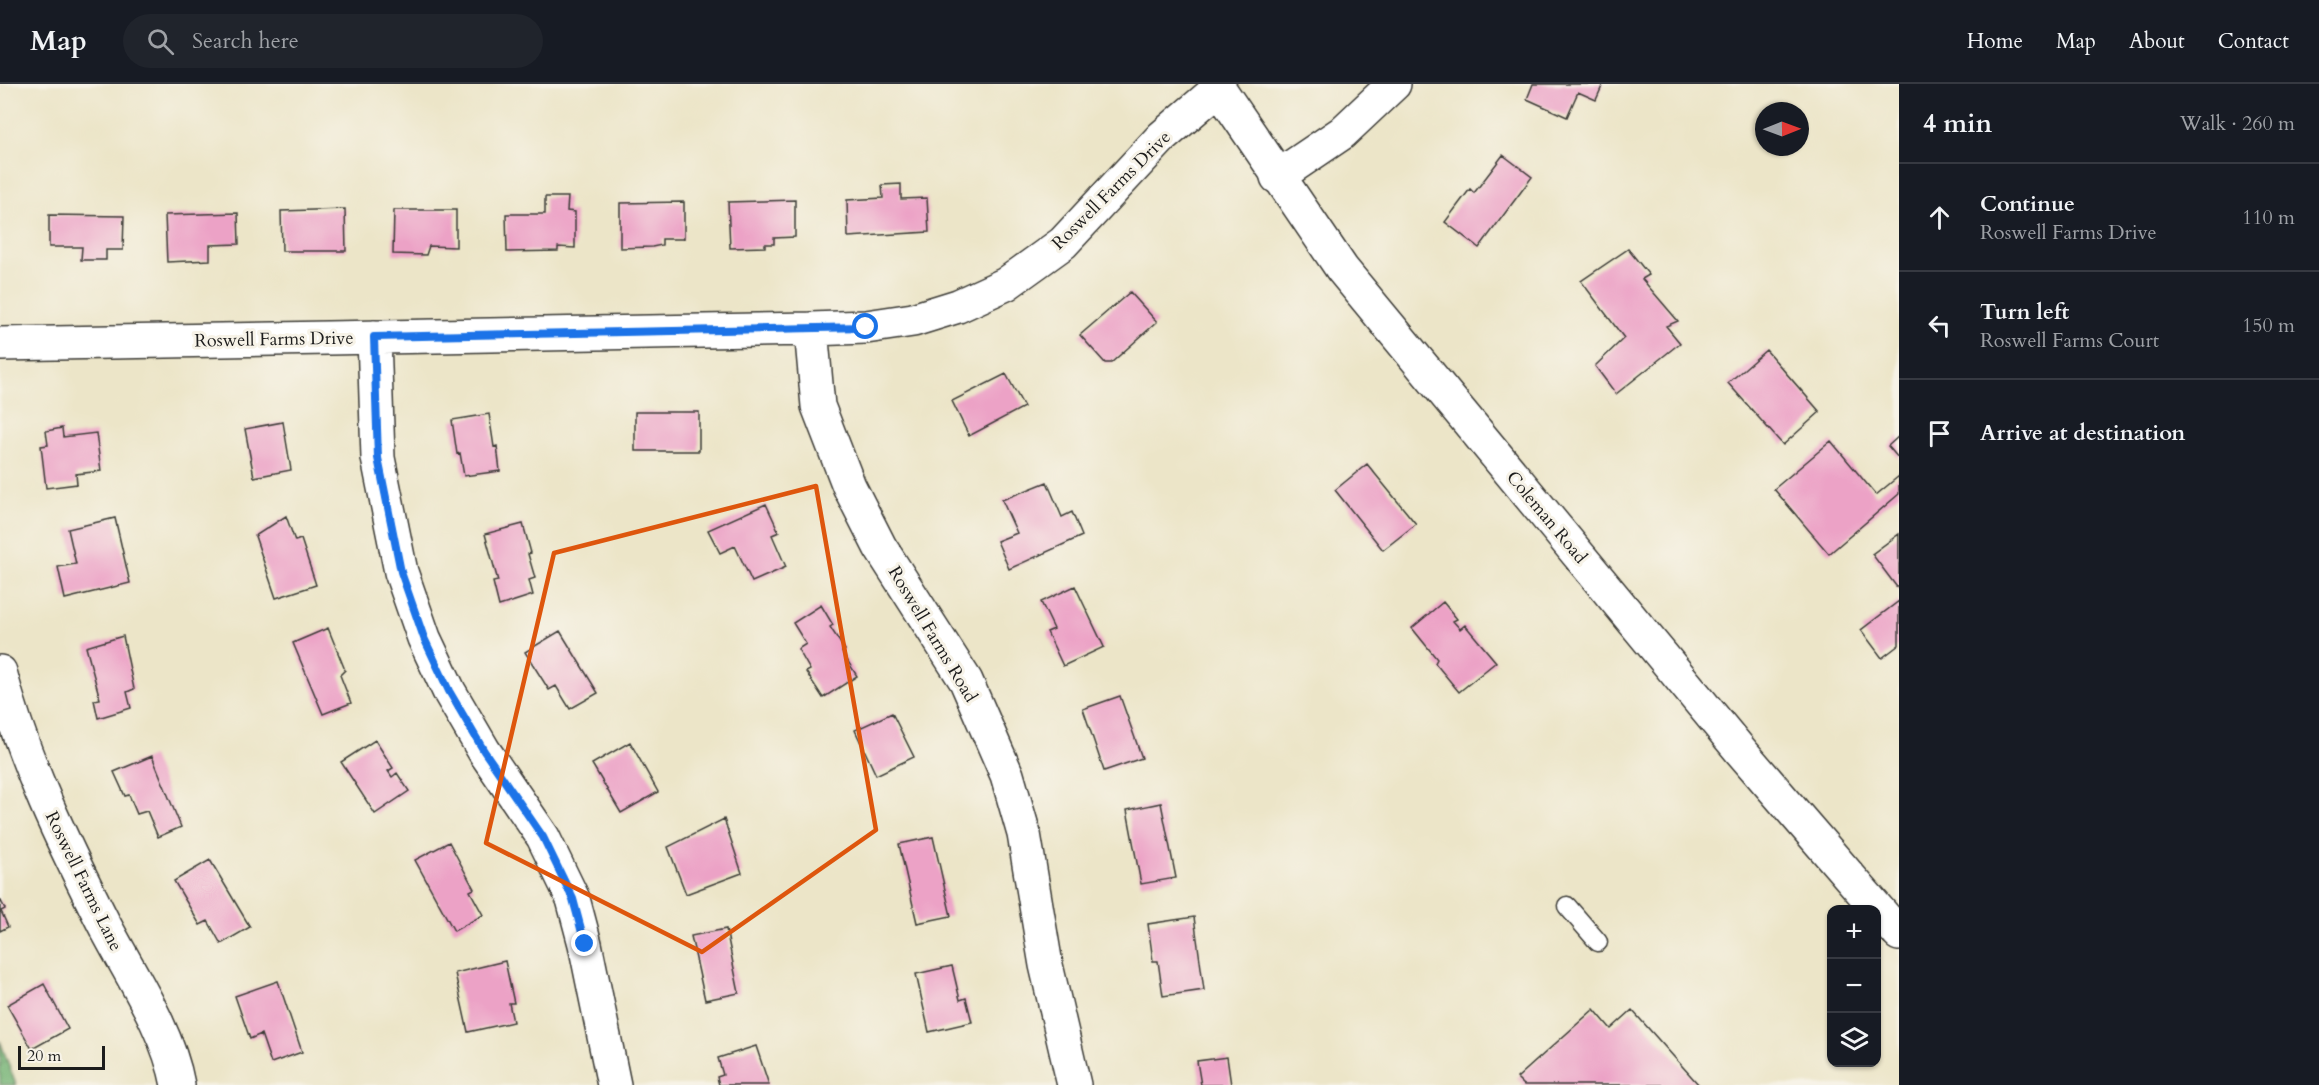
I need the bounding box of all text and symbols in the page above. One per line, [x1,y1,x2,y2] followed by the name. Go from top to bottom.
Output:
[123,14,543,68] search box
[30,22,87,60] text: Map
[144,25,177,58] icon: search
[192,26,299,56] text: Search here
[1967,27,2023,56] text: Home
[2056,27,2096,56] text: Map
[2129,27,2185,56] text: About
[2218,27,2289,56] text: Contact
[1755,102,1809,156] north arrow
[1923,106,1992,141] text: 4 min
[2180,110,2295,137] text: Walk · 260 m
[1046,125,1176,255] street label: Roswell Farms Drive
[1980,189,2075,219] text: Continue
[1923,201,1956,234] icon: ahead
[2242,204,2295,231] text: 110 m
[1980,219,2157,246] text: Roswell Farms Drive
[1980,297,2069,327] text: Turn left
[1923,309,1956,342] icon: left
[2242,312,2295,339] text: 150 m
[852,313,878,339] route start
[194,326,354,353] street label: Roswell Farms Drive
[1980,327,2159,354] text: Roswell Farms Court
[1923,417,1956,450] icon: arrive
[1980,418,2185,448] text: Arrive at destination
[1500,466,1593,569] street label: Coleman Road
[882,561,983,708] street label: Roswell Farms Road
[39,807,128,955] street label: Roswell Farms Lane
[1827,905,1881,1067] map controls
[1827,905,1881,959] button: +
[571,930,597,956] route end
[1827,959,1881,1013] button: −
[1827,1013,1881,1067] button: layers
[18,1043,105,1070] scale bar
[27,1045,61,1067] text: 20 m

